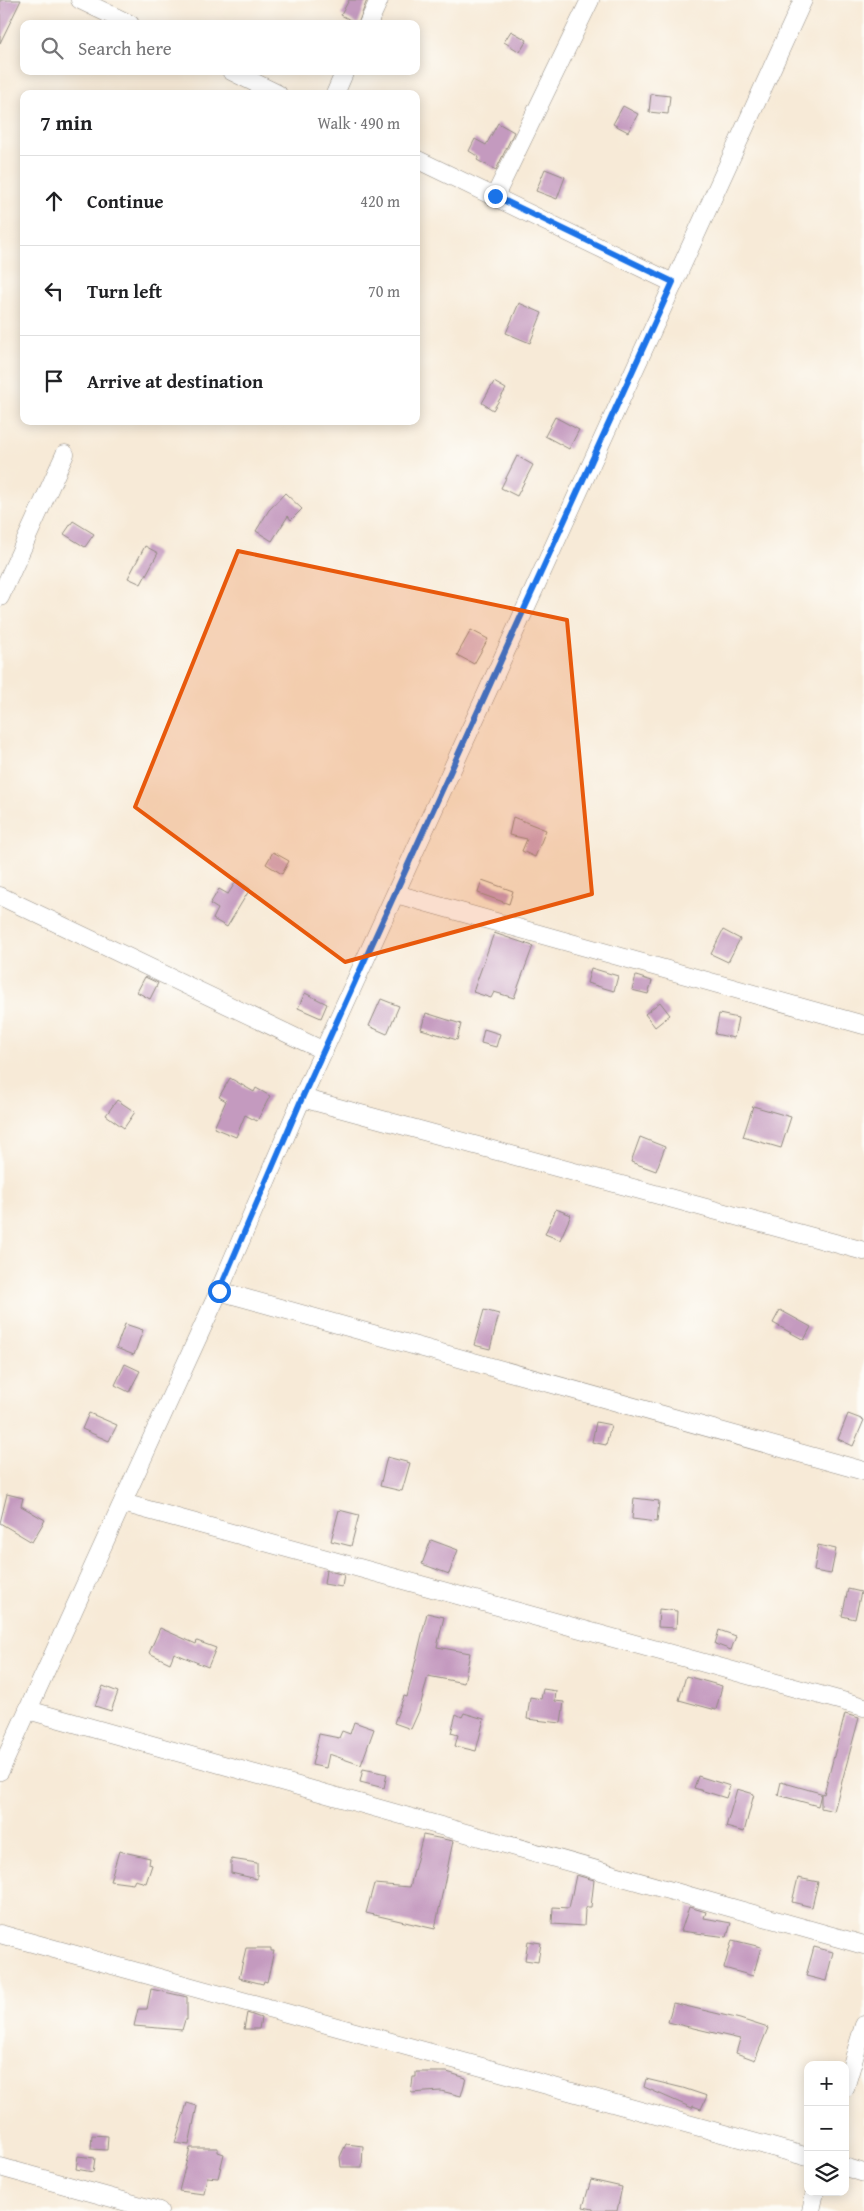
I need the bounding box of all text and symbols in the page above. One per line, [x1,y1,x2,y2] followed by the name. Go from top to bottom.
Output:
[20,20,420,75] search box
[38,34,66,62] icon: search
[78,34,172,62] text: Search here
[40,107,92,138] text: 7 min
[317,111,400,135] text: Walk · 490 m
[484,185,507,208] route end
[40,187,68,215] icon: ahead
[87,187,164,215] text: Continue
[360,189,400,213] text: 420 m
[40,277,68,305] icon: left
[87,277,162,305] text: Turn left
[368,279,400,303] text: 70 m
[40,367,68,395] icon: arrive
[87,367,263,395] text: Arrive at destination
[208,1280,231,1303] route start
[804,2061,849,2196] map controls
[804,2061,849,2106] button: +
[804,2106,849,2151] button: −
[804,2151,849,2196] button: layers

